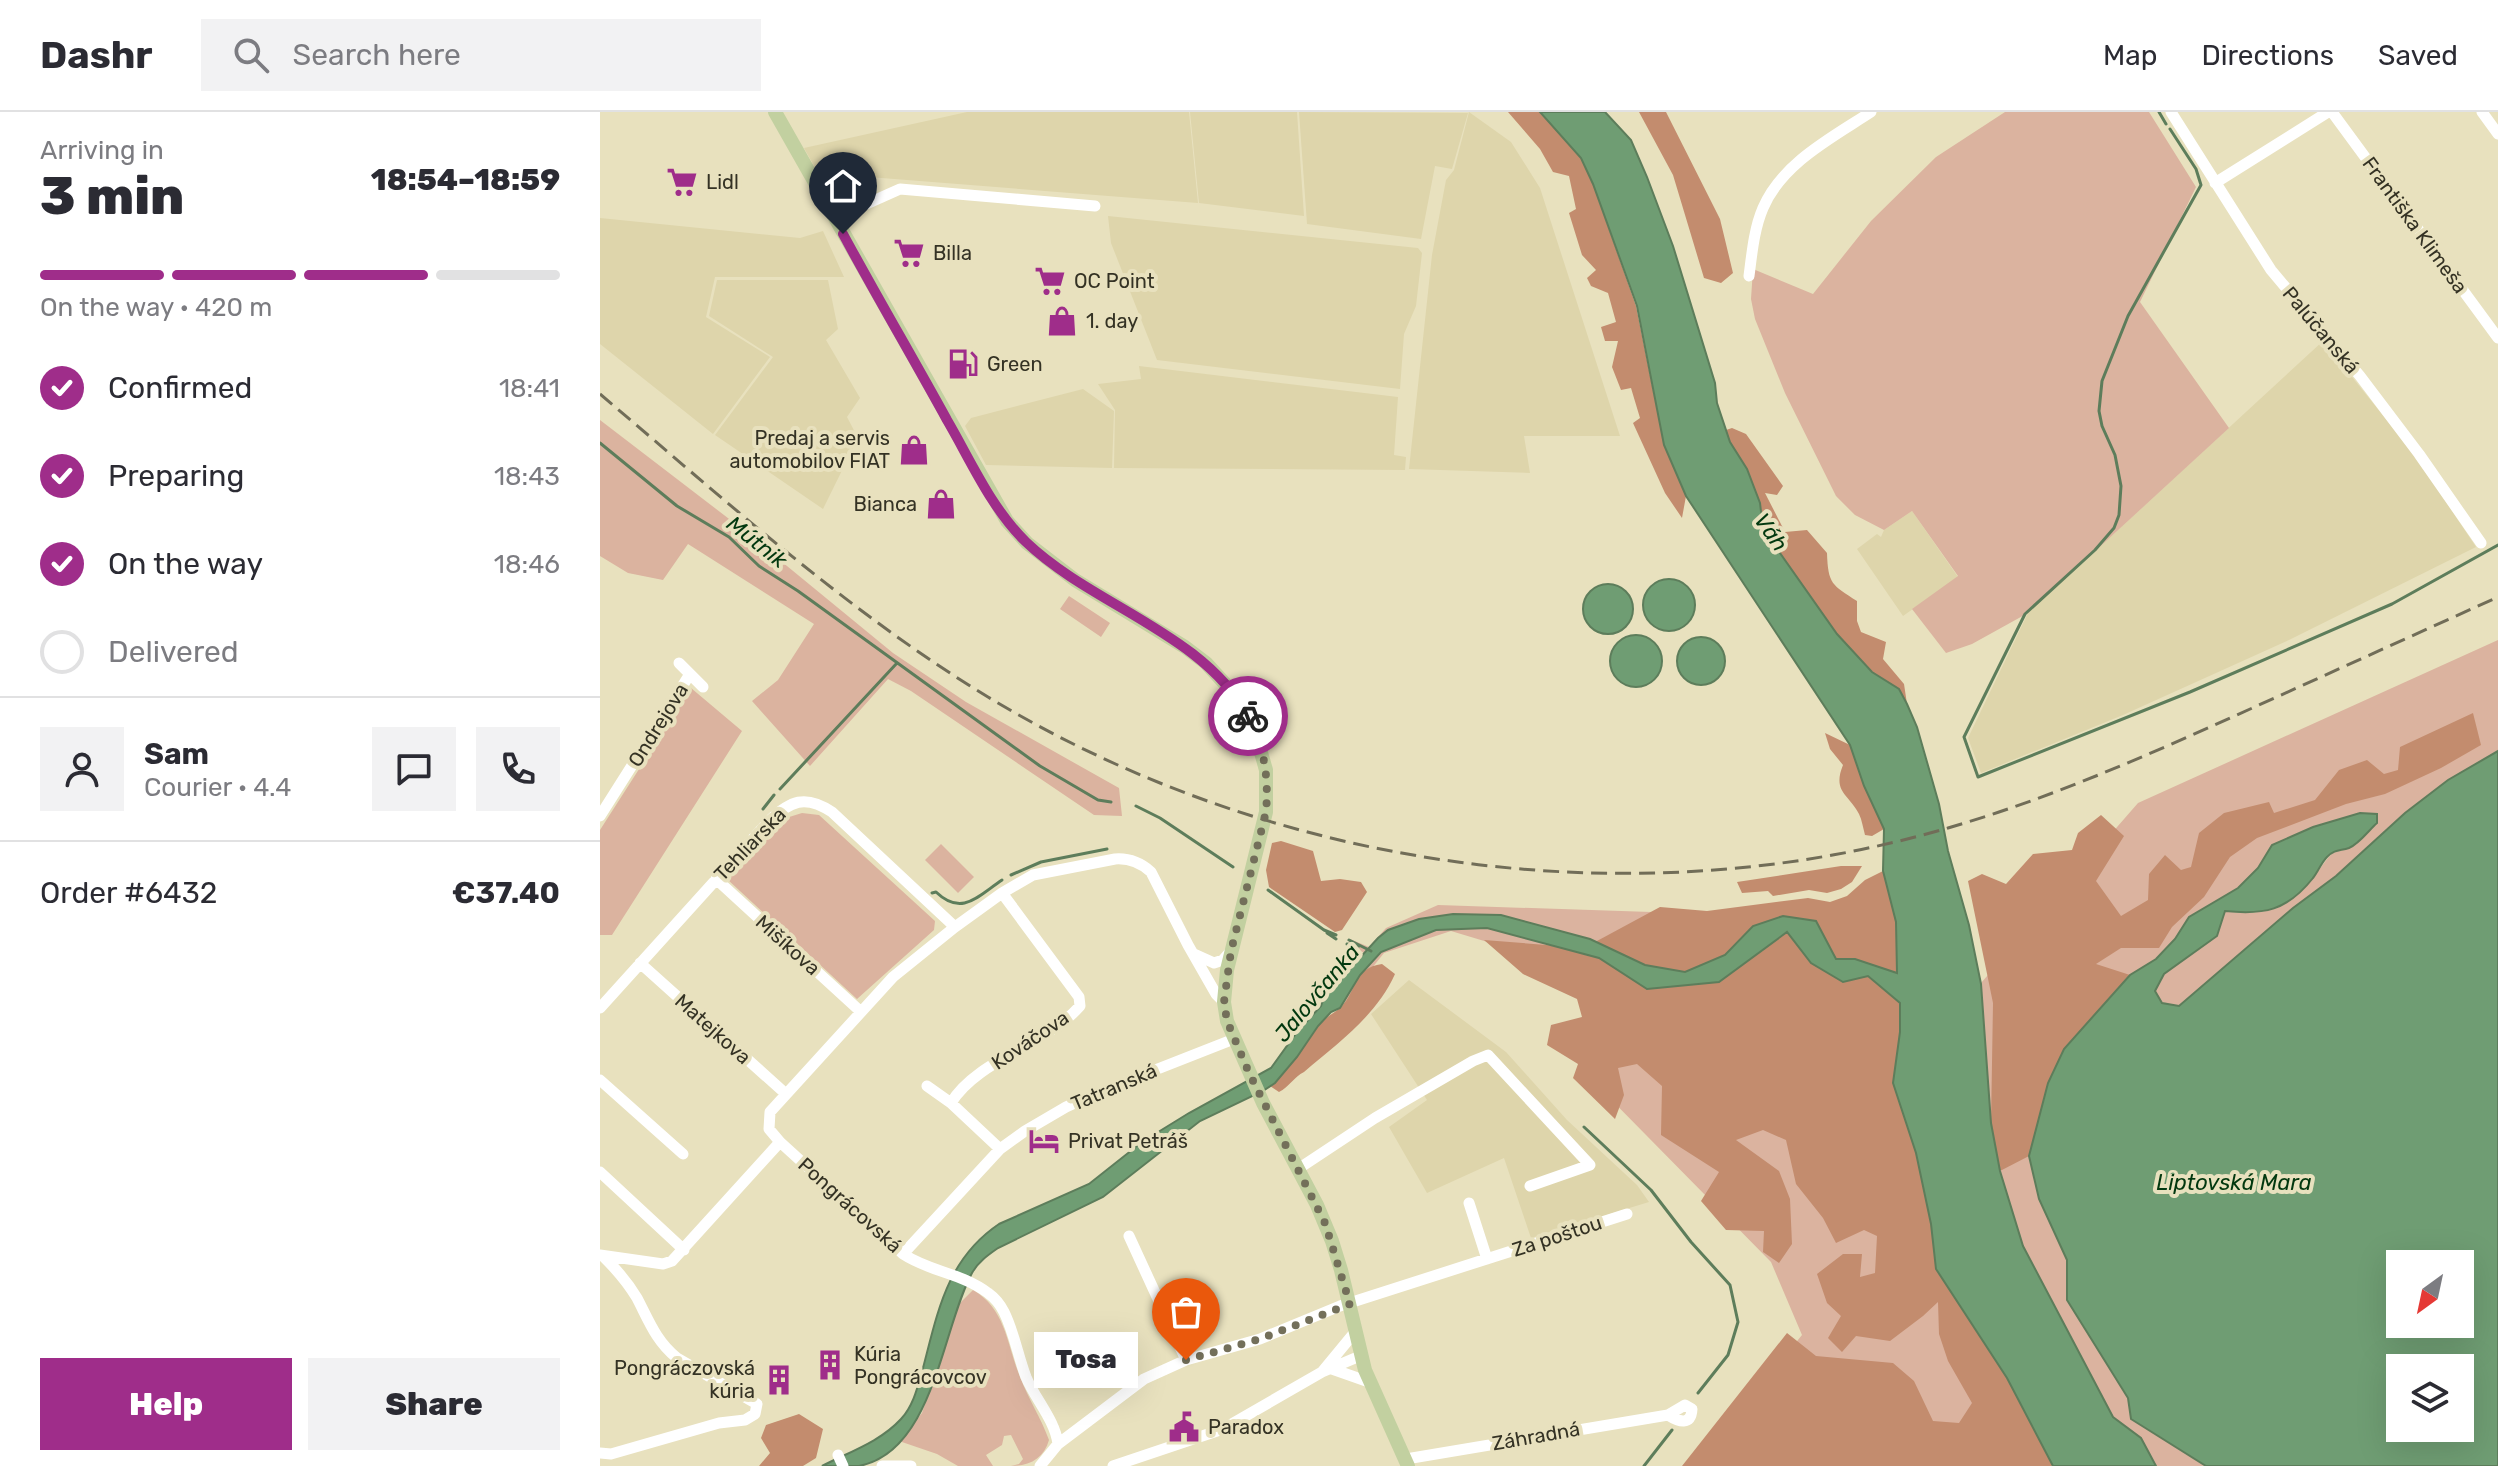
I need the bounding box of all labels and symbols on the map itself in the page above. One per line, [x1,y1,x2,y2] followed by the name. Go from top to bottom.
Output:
[809,152,877,234] pin
[2357,152,2473,298] street label: Františka Klimeša
[665,165,699,199] supermarket icon: Lidl
[706,170,739,194] place label: Lidl
[892,236,926,270] supermarket icon: Billa
[933,241,972,265] place label: Billa
[1033,264,1067,298] supermarket icon: OC Point
[1074,269,1155,293] place label: OC Point
[2278,282,2364,378] street label: Palúčanská
[1045,304,1079,338] shop icon: 1. day
[1086,309,1138,333] place label: 1. day
[946,347,980,381] fuel station icon: Green
[987,352,1043,376] place label: Green
[730,426,890,473] place label: Predaj a servis automobilov FIAT
[897,433,931,467] shop icon: Predaj a servis automobilov FIAT
[924,487,958,521] shop icon: Bianca
[854,492,917,516] place label: Bianca
[1748,508,1794,556] water label: Váh
[721,510,793,574] water label: Mútnik
[1208,676,1288,756] courier
[623,679,693,771] street label: Ondrejova
[709,802,791,886] street label: Tehliarska
[751,910,825,980] street label: Mišíkova
[1269,939,1366,1047] water label: Jalovčanka
[670,989,756,1069] street label: Matejkova
[987,1005,1073,1075] street label: Kováčova
[1068,1058,1160,1116] street label: Tatranská
[1027,1124,1061,1158] hotel icon: Privat Petráš
[1068,1129,1188,1153] place label: Privat Petráš
[793,1152,907,1258] street label: Pongrácovská
[2156,1169,2312,1196] water label: Liptovská Mara
[1509,1210,1605,1262] street label: Za poštou
[2386,1250,2474,1338] north arrow
[1152,1278,1220,1360] pin
[1034,1332,1138,1388] callout: Tosa
[854,1342,987,1389] place label: Kúria Pongrácovcov
[813,1348,847,1382] building icon: Kúria Pongrácovcov
[614,1356,755,1403] place label: Pongráczovská kúria
[762,1363,796,1397] building icon: Pongráczovská kúria
[1167,1410,1201,1444] public building icon: Paradox
[1208,1415,1284,1439] place label: Paradox
[1490,1416,1582,1456] street label: Záhradná

